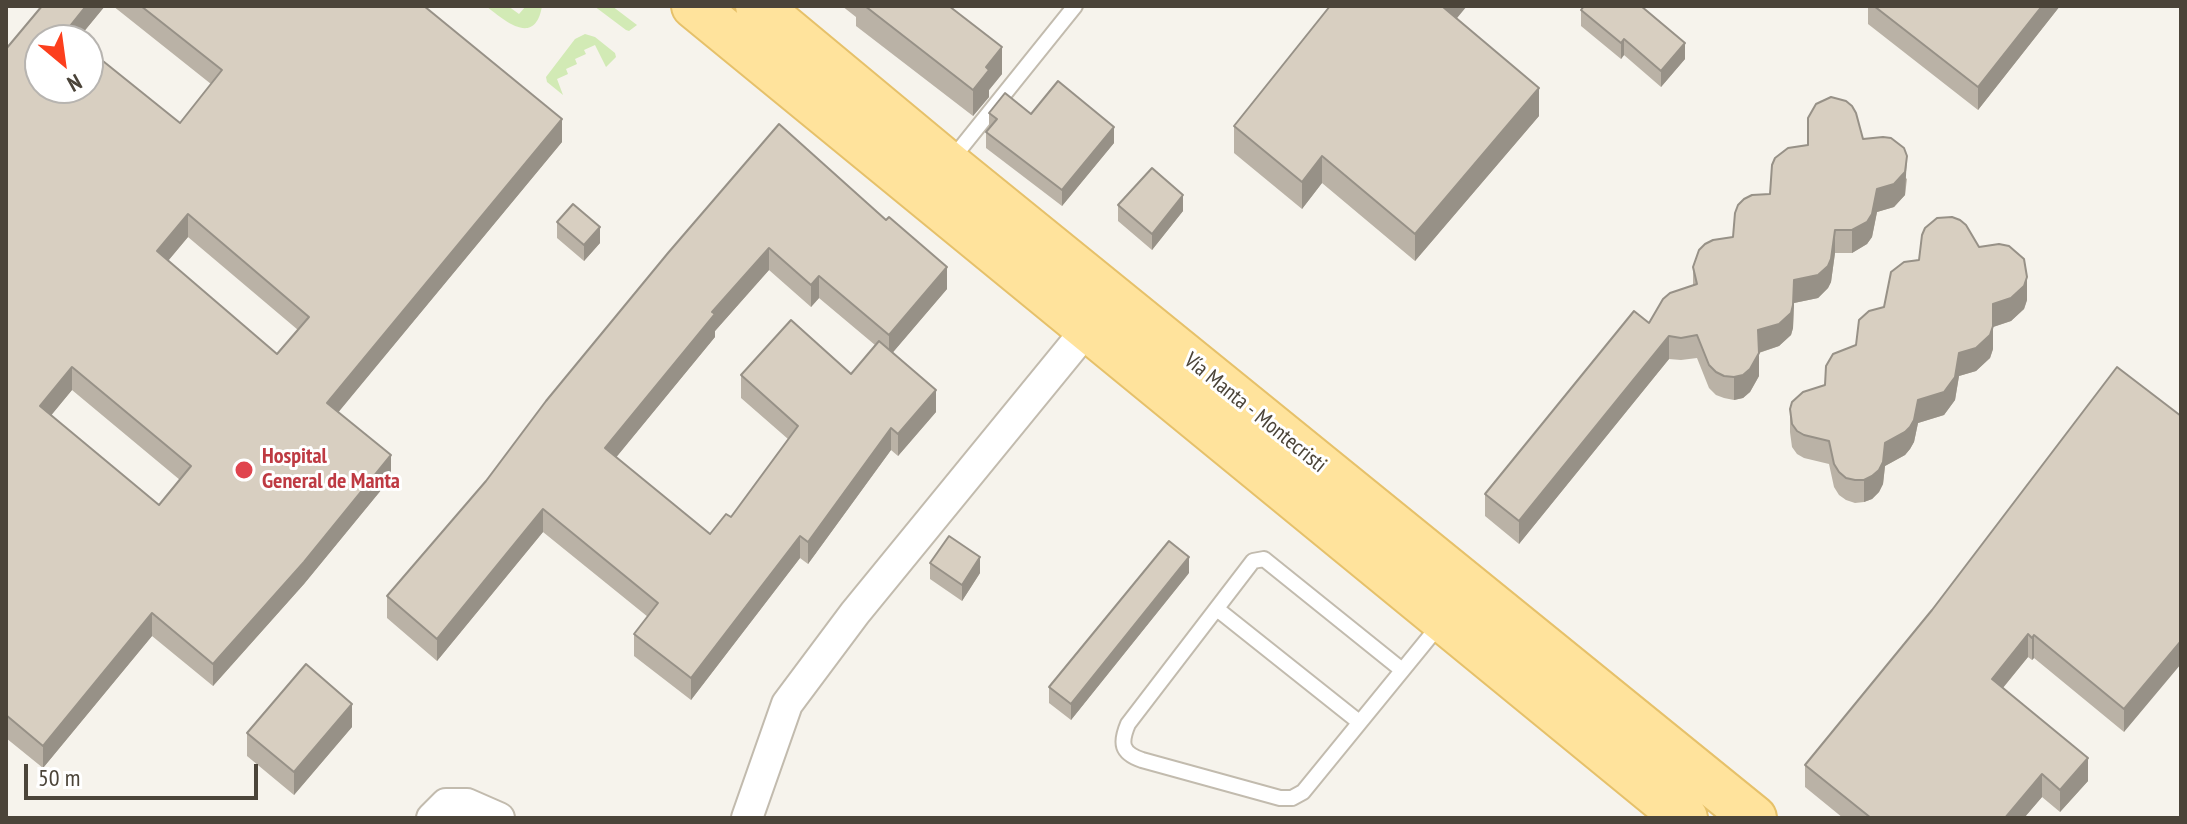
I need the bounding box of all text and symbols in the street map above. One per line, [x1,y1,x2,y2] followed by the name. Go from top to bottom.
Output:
[24,24,104,104] north arrow
[63,68,87,98] text: N
[1178,348,1332,478] street label: Vía Manta - Montecristi
[262,444,400,496] place label: Hospital General de Manta
[233,459,255,481] marker: Hospital General de Manta
[28,748,262,798] scale bar
[38,762,80,793] text: 50 m

